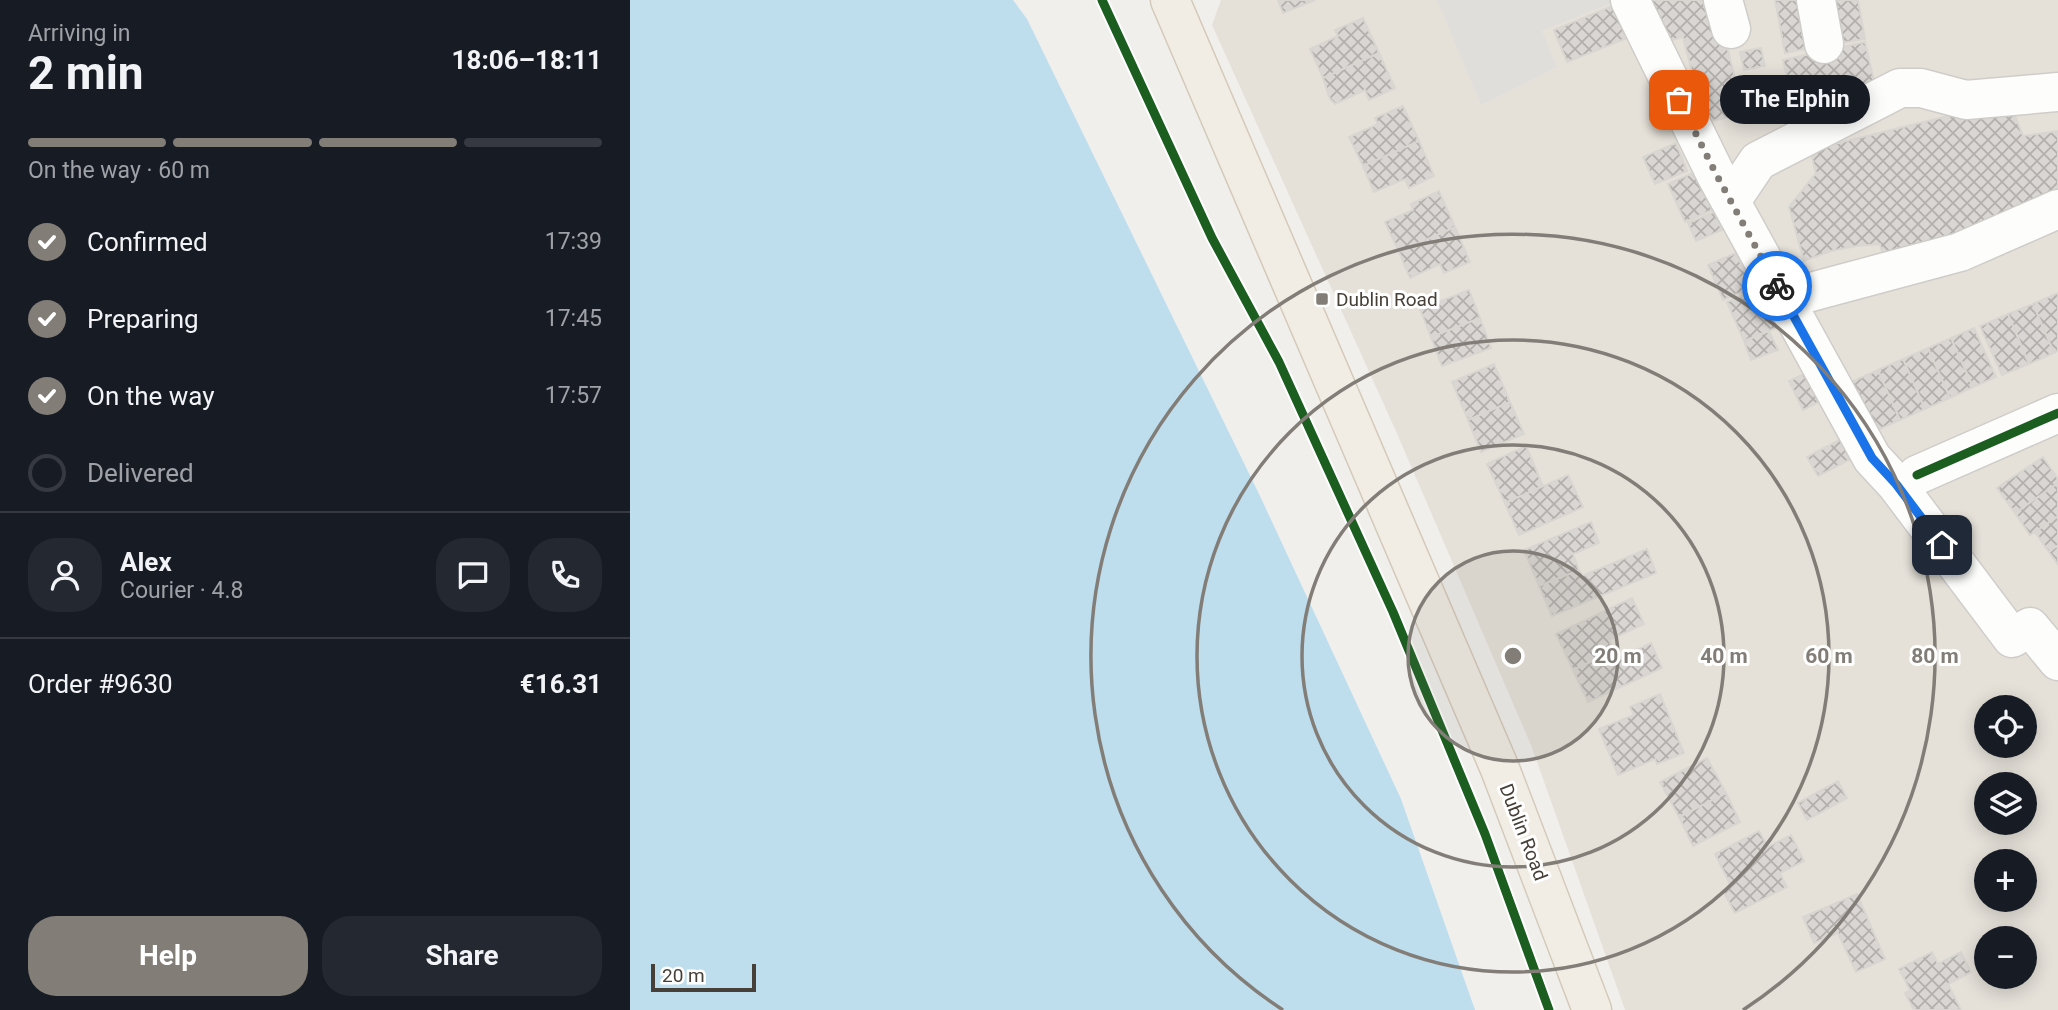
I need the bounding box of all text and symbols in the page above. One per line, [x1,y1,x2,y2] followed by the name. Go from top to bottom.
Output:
[28,20,131,47] text: Arriving in
[452,45,602,75] text: 18:06–18:11
[28,46,144,100] text: 2 min
[1649,70,1709,130] pin
[1721,76,1872,124] callout: The Elphin
[1660,81,1698,119] icon: bag
[1740,86,1850,113] text: The Elphin
[28,157,210,184] text: On the way · 60 m
[28,223,66,261] icon: check
[87,227,208,257] text: Confirmed
[545,228,602,255] text: 17:39
[1742,251,1812,321] courier
[1758,267,1796,305] icon: bike
[1336,288,1438,311] place label: Dublin Road
[1314,291,1330,307] marker: Dublin Road
[28,300,66,338] icon: check
[87,304,199,334] text: Preparing
[545,305,602,332] text: 17:45
[28,377,66,415] icon: check
[87,381,215,411] text: On the way
[545,382,602,409] text: 17:57
[87,458,194,488] text: Delivered
[1912,515,1972,575] pin
[1923,526,1961,564] icon: home
[28,538,102,612] button: person
[436,538,510,612] button: chat
[528,538,602,612] button: phone
[120,547,172,577] text: Alex
[120,577,243,604] text: Courier · 4.8
[1501,644,1525,668] centre of rings
[1594,644,1642,668] text: 20 m
[1700,644,1748,668] text: 40 m
[1805,644,1853,668] text: 60 m
[1911,644,1959,668] text: 80 m
[28,669,173,699] text: Order #9630
[520,669,602,699] text: €16.31
[1974,695,2037,989] map controls
[1974,695,2037,758] button: locate
[1974,772,2037,835] button: layers
[1495,781,1552,884] street label: Dublin Road
[1974,849,2037,912] button: +
[28,916,308,996] button: Help
[322,916,602,996] button: Share
[1974,926,2037,989] button: −
[651,961,756,993] scale bar
[662,964,705,987] text: 20 m

